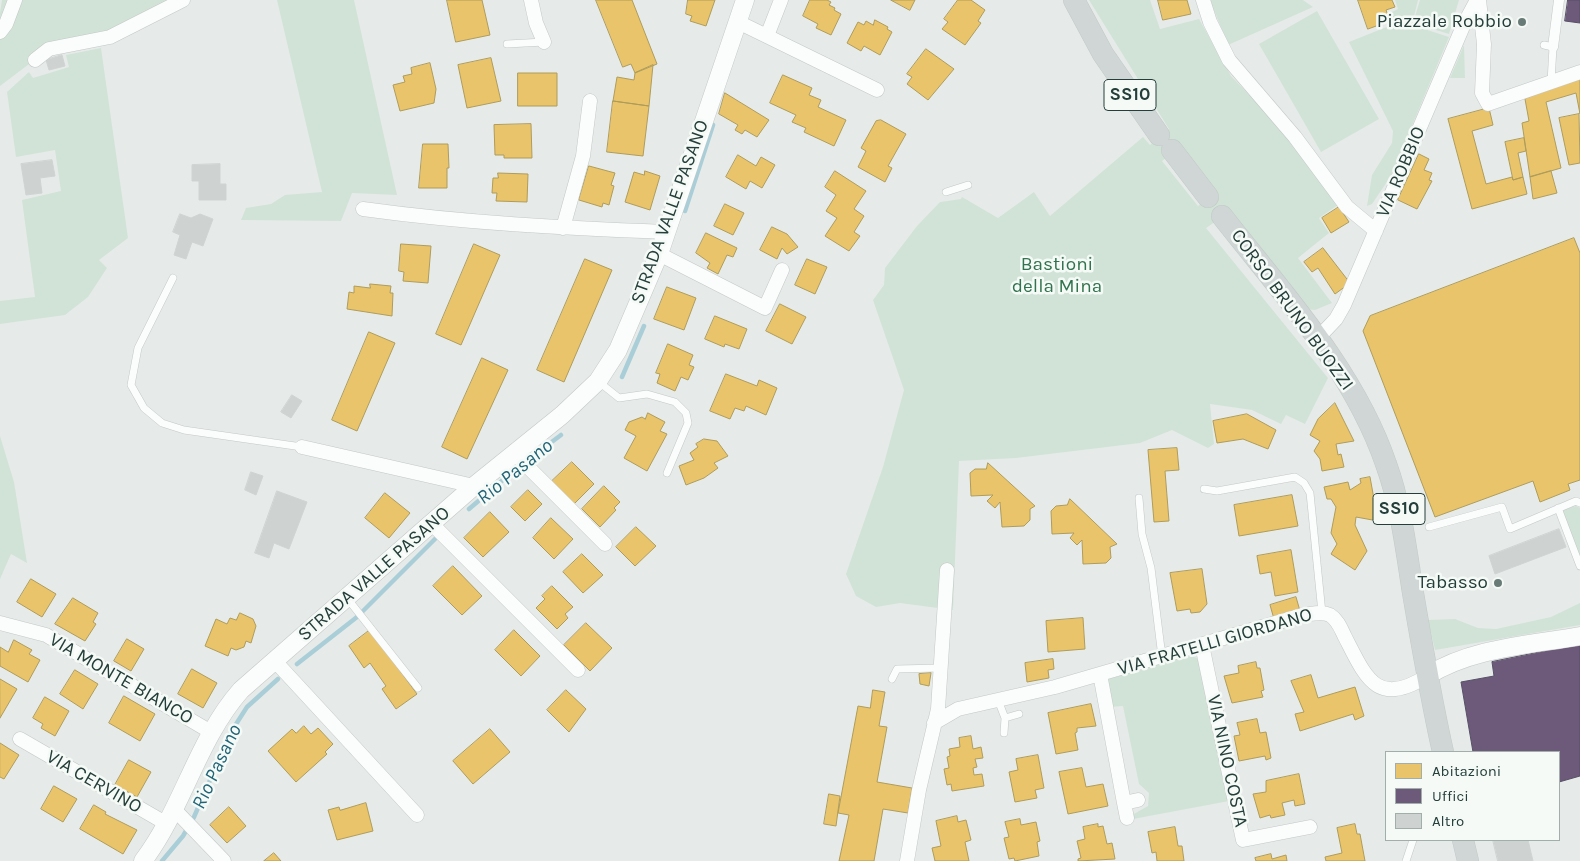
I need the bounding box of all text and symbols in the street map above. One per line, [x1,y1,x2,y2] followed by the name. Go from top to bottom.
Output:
[1377,11,1512,33] place label: Piazzale Robbio
[1516,16,1528,28] marker: Piazzale Robbio
[1104,80,1156,110] road number: SS10
[626,117,714,307] street label: STRADA VALLE PASANO
[1372,123,1430,221] street label: VIA ROBBIO
[1226,225,1358,395] street label: CORSO BRUNO BUOZZI
[1012,254,1102,298] park label: Bastioni della Mina
[472,434,558,510] water label: Rio Pasano
[1373,494,1425,524] road number: SS10
[293,502,455,646] street label: STRADA VALLE PASANO
[1418,572,1488,594] place label: Tabasso
[1492,577,1504,589] marker: Tabasso
[1115,603,1315,681] street label: VIA FRATELLI GIORDANO
[45,629,197,729] street label: VIA MONTE BIANCO
[1202,693,1252,829] street label: VIA NINO COSTA
[187,721,247,813] water label: Rio Pasano
[42,745,146,819] street label: VIA CERVINO
[1385,751,1560,841] legend
[1432,762,1501,780] text: Abitazioni
[1432,787,1469,805] text: Uffici
[1432,812,1464,830] text: Altro

